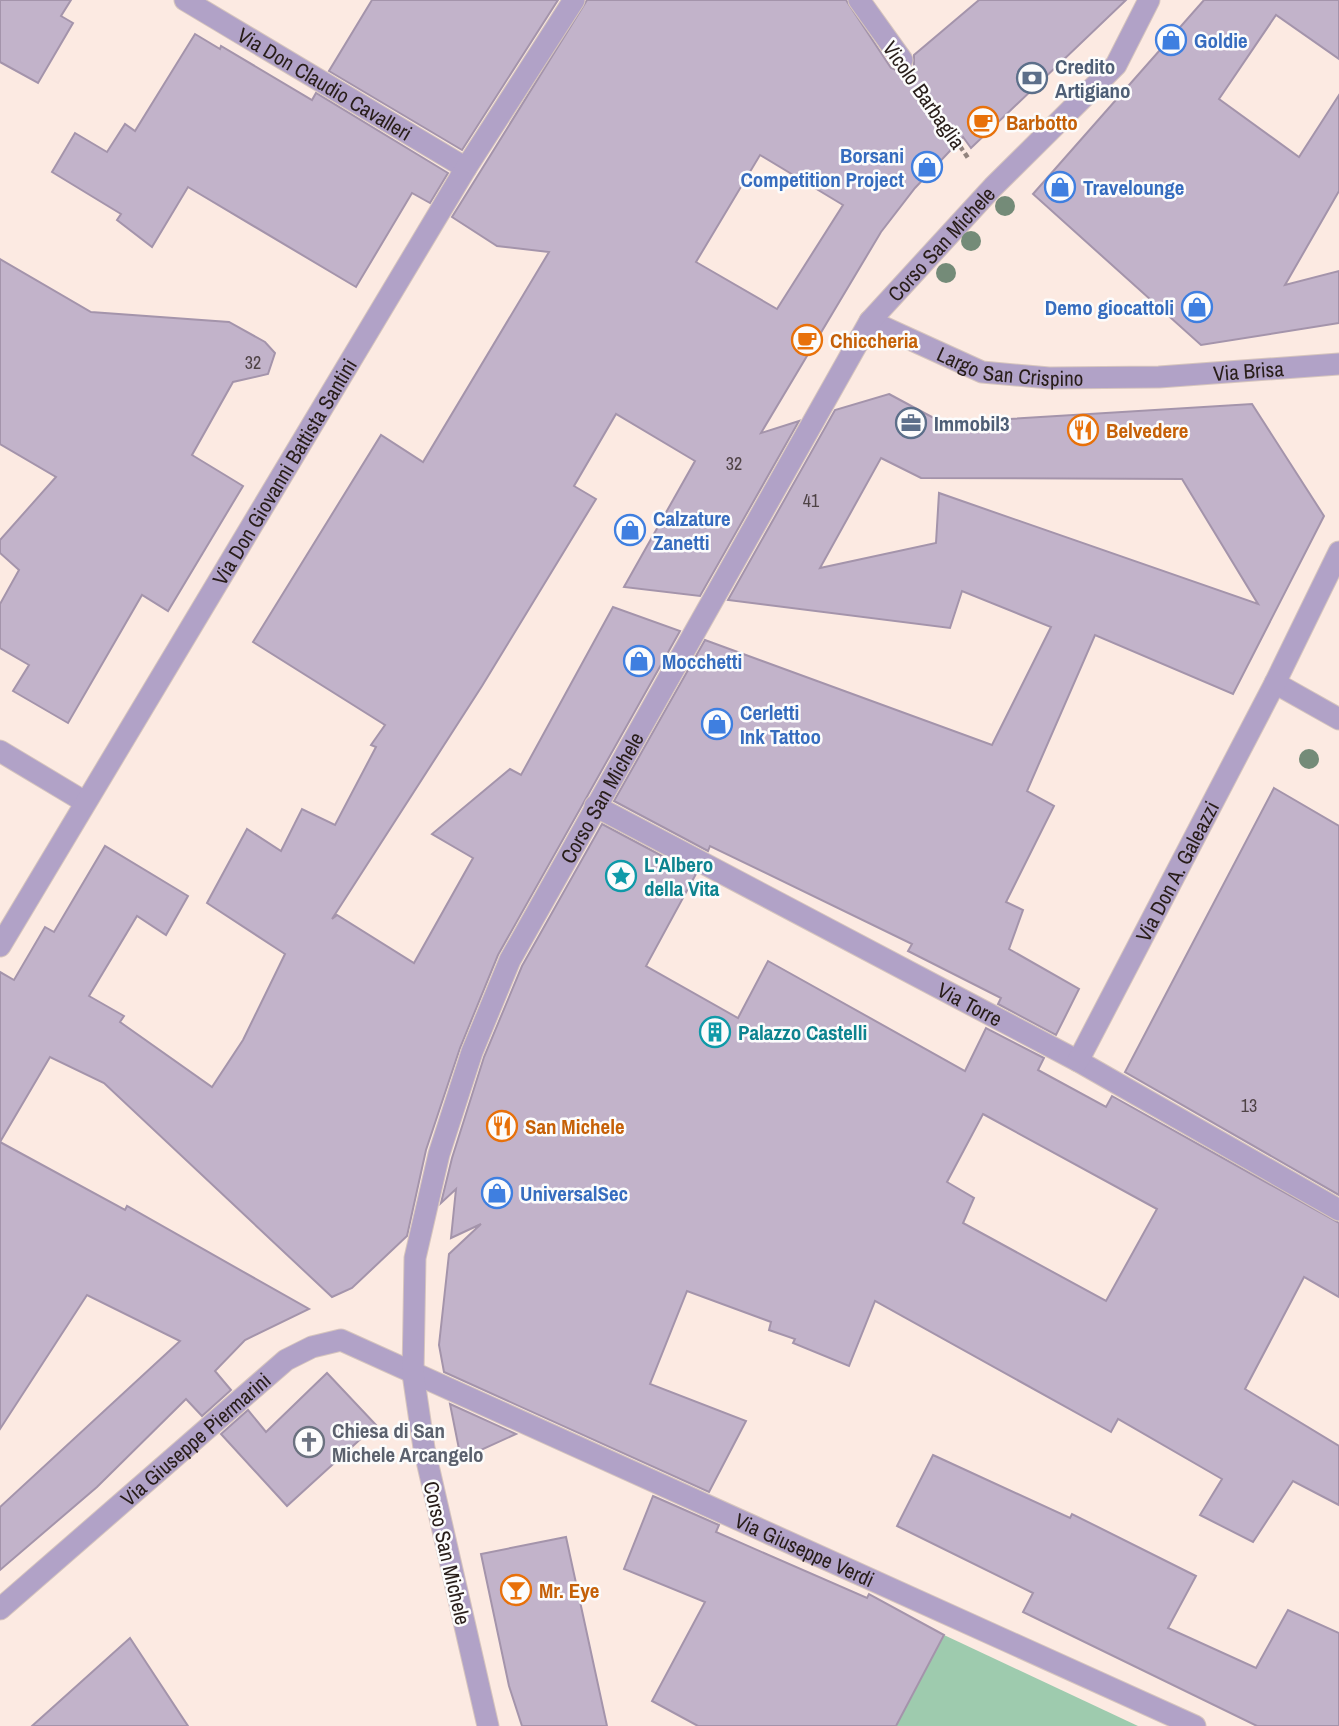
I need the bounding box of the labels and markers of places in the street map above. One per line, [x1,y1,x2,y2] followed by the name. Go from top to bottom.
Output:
[1154,23,1188,57] shop icon: Goldie
[1194,26,1248,55] place label: Goldie
[1055,52,1131,105] place label: Credito Artigiano
[1015,61,1049,95] bank icon: Credito Artigiano
[966,105,1000,139] cafe icon: Barbotto
[1006,108,1078,137] place label: Barbotto
[740,141,904,194] place label: Borsani Competition Project
[910,150,944,184] shop icon: Borsani Competition Project
[1043,170,1077,204] shop icon: Travelounge
[1083,173,1184,202] place label: Travelounge
[1180,290,1214,324] shop icon: Demo giocattoli
[1045,293,1174,322] place label: Demo giocattoli
[790,323,824,357] cafe icon: Chiccheria
[830,326,918,355] place label: Chiccheria
[894,406,928,440] office icon: Immobil3
[934,409,1010,438] place label: Immobil3
[1066,413,1100,447] restaurant icon: Belvedere
[1106,416,1188,445] place label: Belvedere
[653,504,731,557] place label: Calzature Zanetti
[613,513,647,547] shop icon: Calzature Zanetti
[622,644,656,678] shop icon: Mocchetti
[662,647,742,676] place label: Mocchetti
[740,698,821,751] place label: Cerletti Ink Tattoo
[700,707,734,741] shop icon: Cerletti Ink Tattoo
[644,850,720,903] place label: L'Albero della Vita
[604,859,638,893] place icon: L'Albero della Vita
[698,1015,732,1049] building icon: Palazzo Castelli
[738,1018,867,1047] place label: Palazzo Castelli
[485,1109,519,1143] restaurant icon: San Michele
[525,1112,625,1141] place label: San Michele
[480,1176,514,1210] shop icon: UniversalSec
[520,1179,628,1208] place label: UniversalSec
[332,1416,484,1469] place label: Chiesa di San Michele Arcangelo
[292,1425,326,1459] church icon: Chiesa di San Michele Arcangelo
[499,1573,533,1607] bar icon: Mr. Eye
[539,1576,599,1605] place label: Mr. Eye

